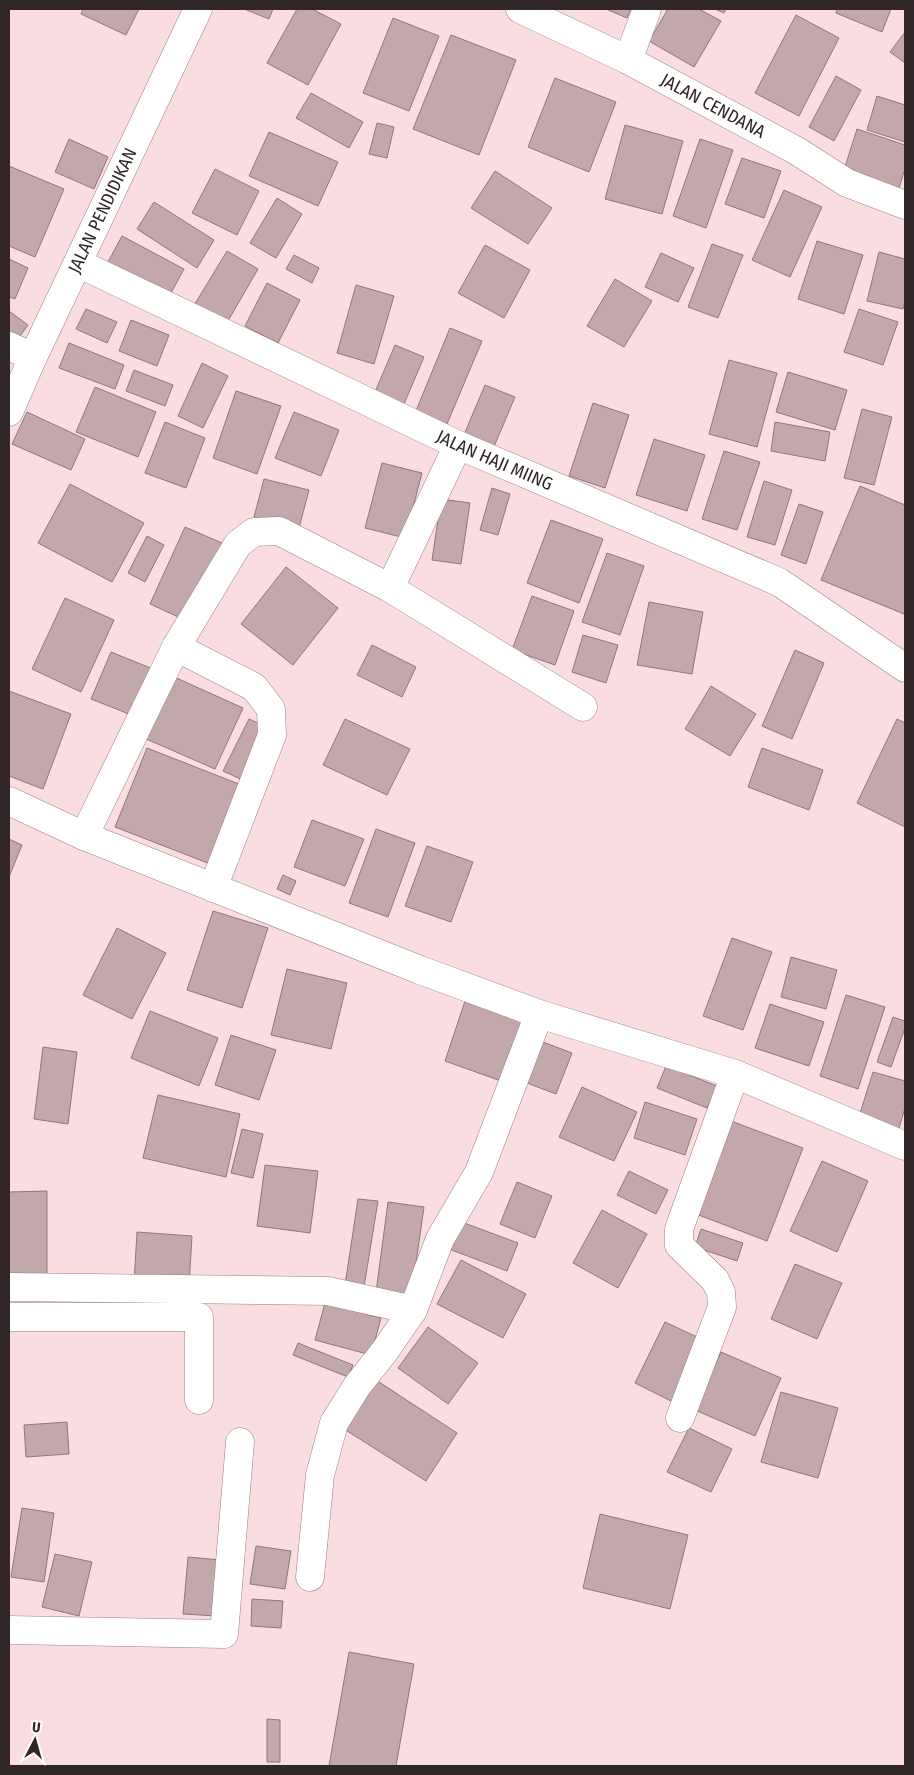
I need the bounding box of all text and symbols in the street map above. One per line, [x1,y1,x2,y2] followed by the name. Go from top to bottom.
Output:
[657,69,770,143] street label: JALAN CENDANA
[63,144,142,277] street label: JALAN PENDIDIKAN
[433,425,556,495] street label: JALAN HAJI MIING
[10,1715,60,1765] north arrow
[31,1719,41,1736] text: U

